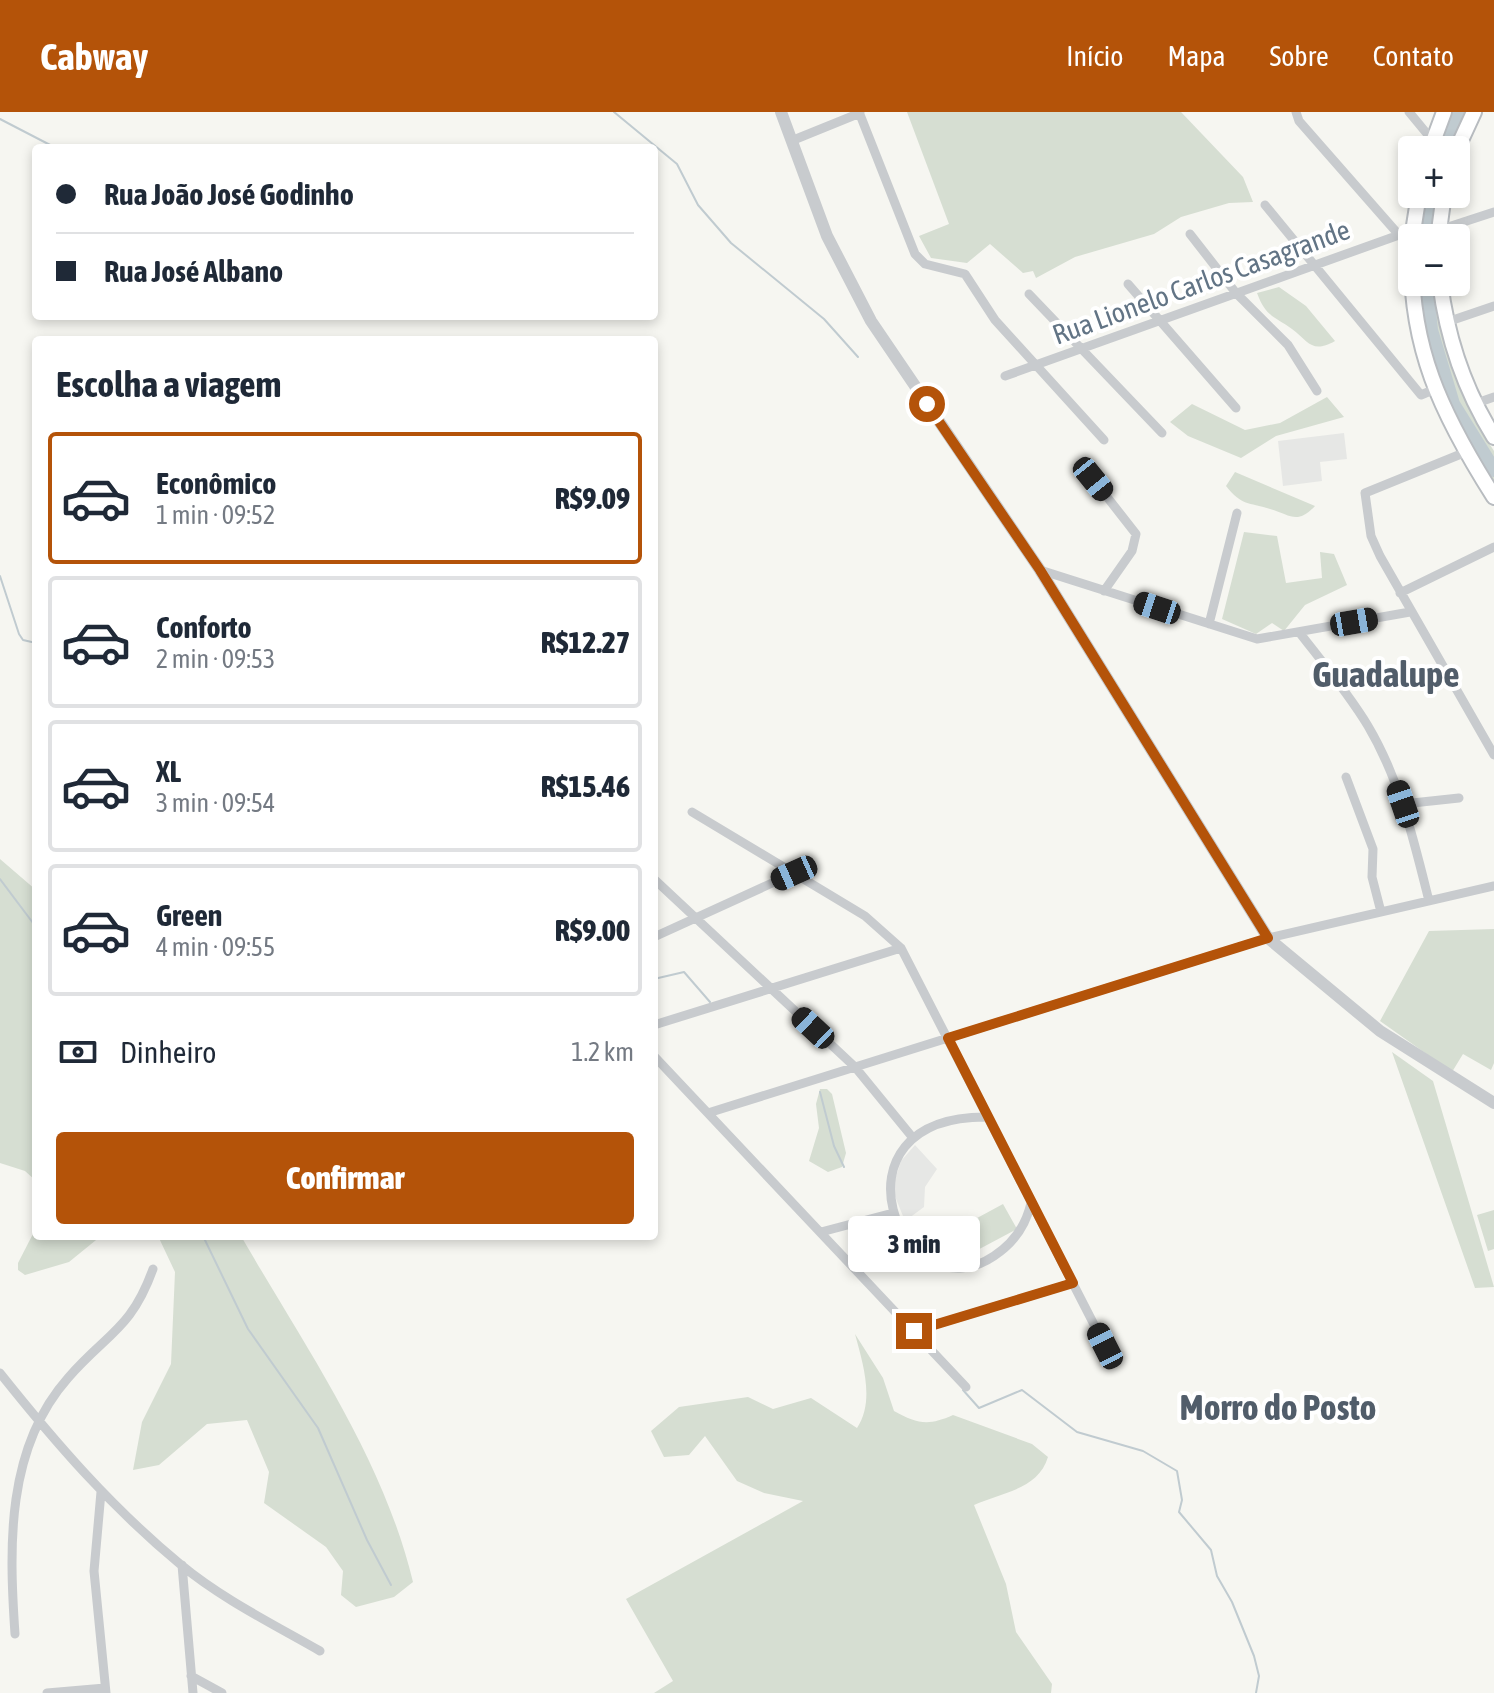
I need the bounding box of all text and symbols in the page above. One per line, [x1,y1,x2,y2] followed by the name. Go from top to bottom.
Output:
[40,35,148,78] text: Cabway
[1066,40,1123,72] text: Início
[1167,40,1225,72] text: Mapa
[1269,40,1329,72] text: Sobre
[1373,40,1454,72] text: Contato
[1398,136,1470,296] map controls
[1398,136,1470,208] button: +
[104,177,354,211] text: Rua João José Godinho
[1048,213,1354,351] street label: Rua Lionelo Carlos Casagrande
[1398,224,1470,296] button: −
[104,254,283,288] text: Rua José Albano
[56,363,282,405] text: Escolha a viagem
[909,386,945,422] route start
[1069,453,1117,505] car
[60,462,132,534] icon: car
[156,466,276,500] text: Econômico
[555,481,630,515] text: R$9.09
[156,500,275,530] text: 1 min · 09:52
[1130,589,1184,627] car
[60,606,132,678] icon: car
[1328,606,1380,638] car
[156,610,252,644] text: Conforto
[541,625,630,659] text: R$12.27
[156,644,275,674] text: 2 min · 09:53
[1312,653,1460,695] district label: Guadalupe
[60,750,132,822] icon: car
[156,754,181,788] text: XL
[541,769,630,803] text: R$15.46
[1384,777,1422,831] car
[156,788,275,818] text: 3 min · 09:54
[767,852,821,894] car
[60,894,132,966] icon: car
[156,898,222,932] text: Green
[555,913,630,947] text: R$9.00
[156,932,275,962] text: 4 min · 09:55
[787,1003,839,1053] car
[56,1030,100,1074] icon: cash
[120,1035,216,1069] text: Dinheiro
[571,1037,634,1067] text: 1.2 km
[56,1132,634,1224] button: Confirmar
[848,1215,980,1271] callout: 3 min
[887,1229,941,1259] text: 3 min
[896,1313,932,1349] route end
[1083,1319,1127,1373] car
[1180,1386,1376,1428] district label: Morro do Posto

